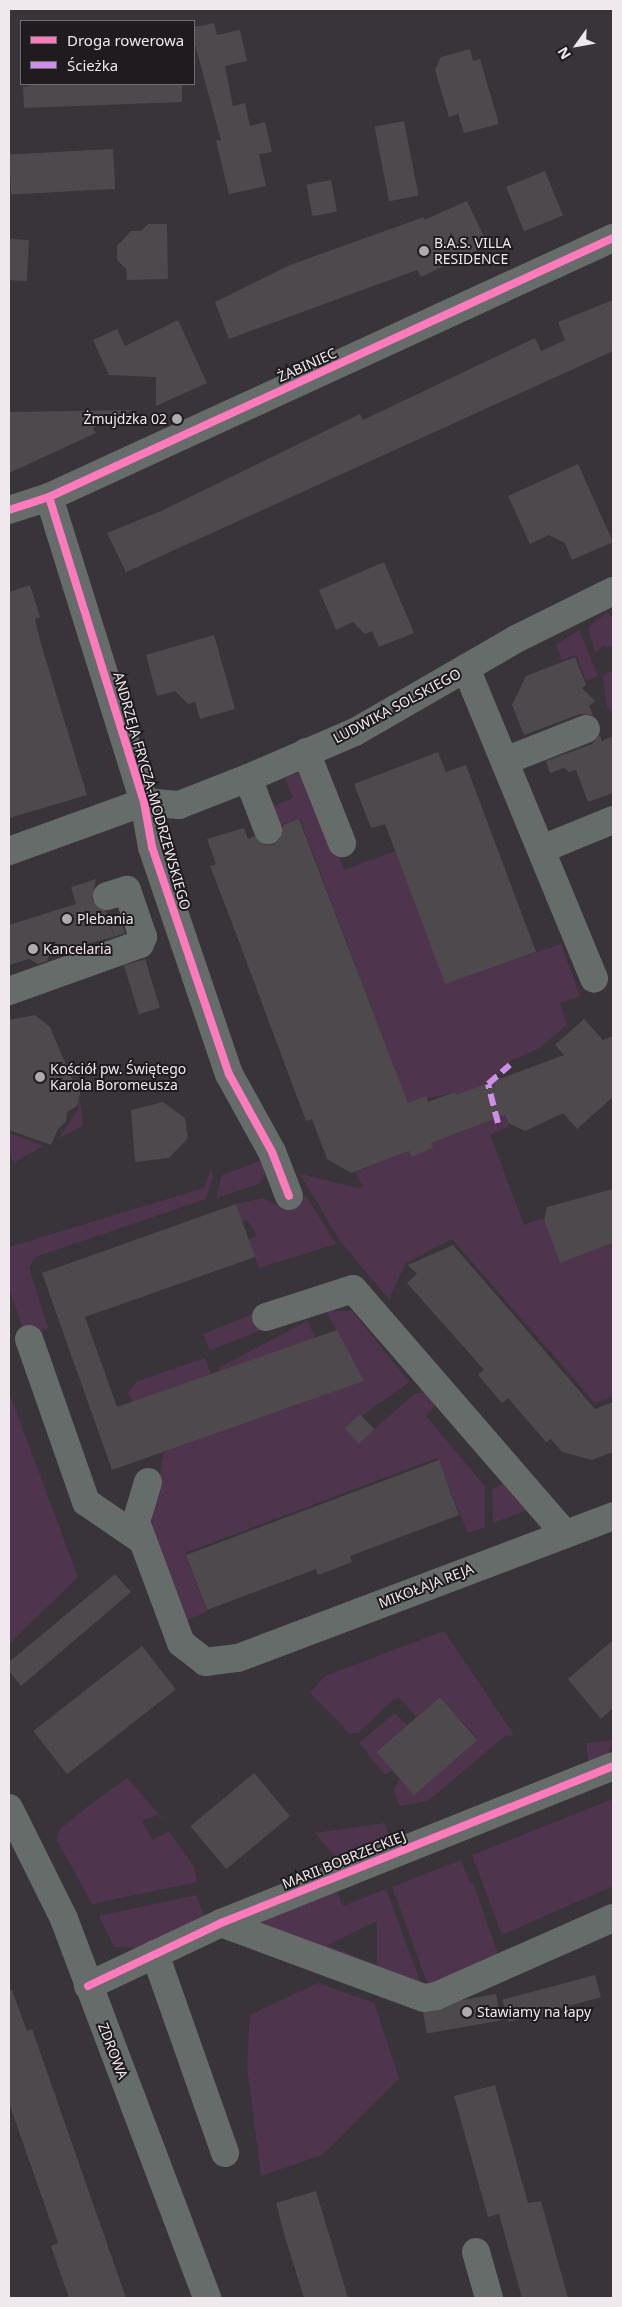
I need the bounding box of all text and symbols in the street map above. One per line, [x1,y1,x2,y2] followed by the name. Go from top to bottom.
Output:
[20,20,195,85] legend
[552,20,602,70] north arrow
[67,30,184,50] text: Droga rowerowa
[553,43,575,63] text: N
[67,55,118,75] text: Ścieżka
[434,235,511,268] place label: B.A.S. VILLA RESIDENCE
[418,245,430,257] marker: B.A.S. VILLA RESIDENCE
[275,345,339,385] street label: ŻABINIEC
[83,411,167,427] place label: Żmujdzka 02
[171,413,183,425] marker: Żmujdzka 02
[330,665,464,747] street label: LUDWIKA SOLSKIEGO
[110,670,194,912] street label: ANDRZEJA FRYCZA-MODRZEWSKIEGO
[77,911,134,927] place label: Plebania
[61,913,73,925] marker: Plebania
[43,941,112,957] place label: Kancelaria
[27,943,39,955] marker: Kancelaria
[50,1061,186,1094] place label: Kościół pw. Świętego Karola Boromeusza
[34,1071,46,1083] marker: Kościół pw. Świętego Karola Boromeusza
[376,1560,476,1612] street label: MIKOŁAJA REJA
[280,1828,408,1892] street label: MARII BOBRZECKIEJ
[477,2004,591,2020] place label: Stawiamy na łapy
[461,2006,473,2018] marker: Stawiamy na łapy
[95,2020,131,2082] street label: ZDROWA

